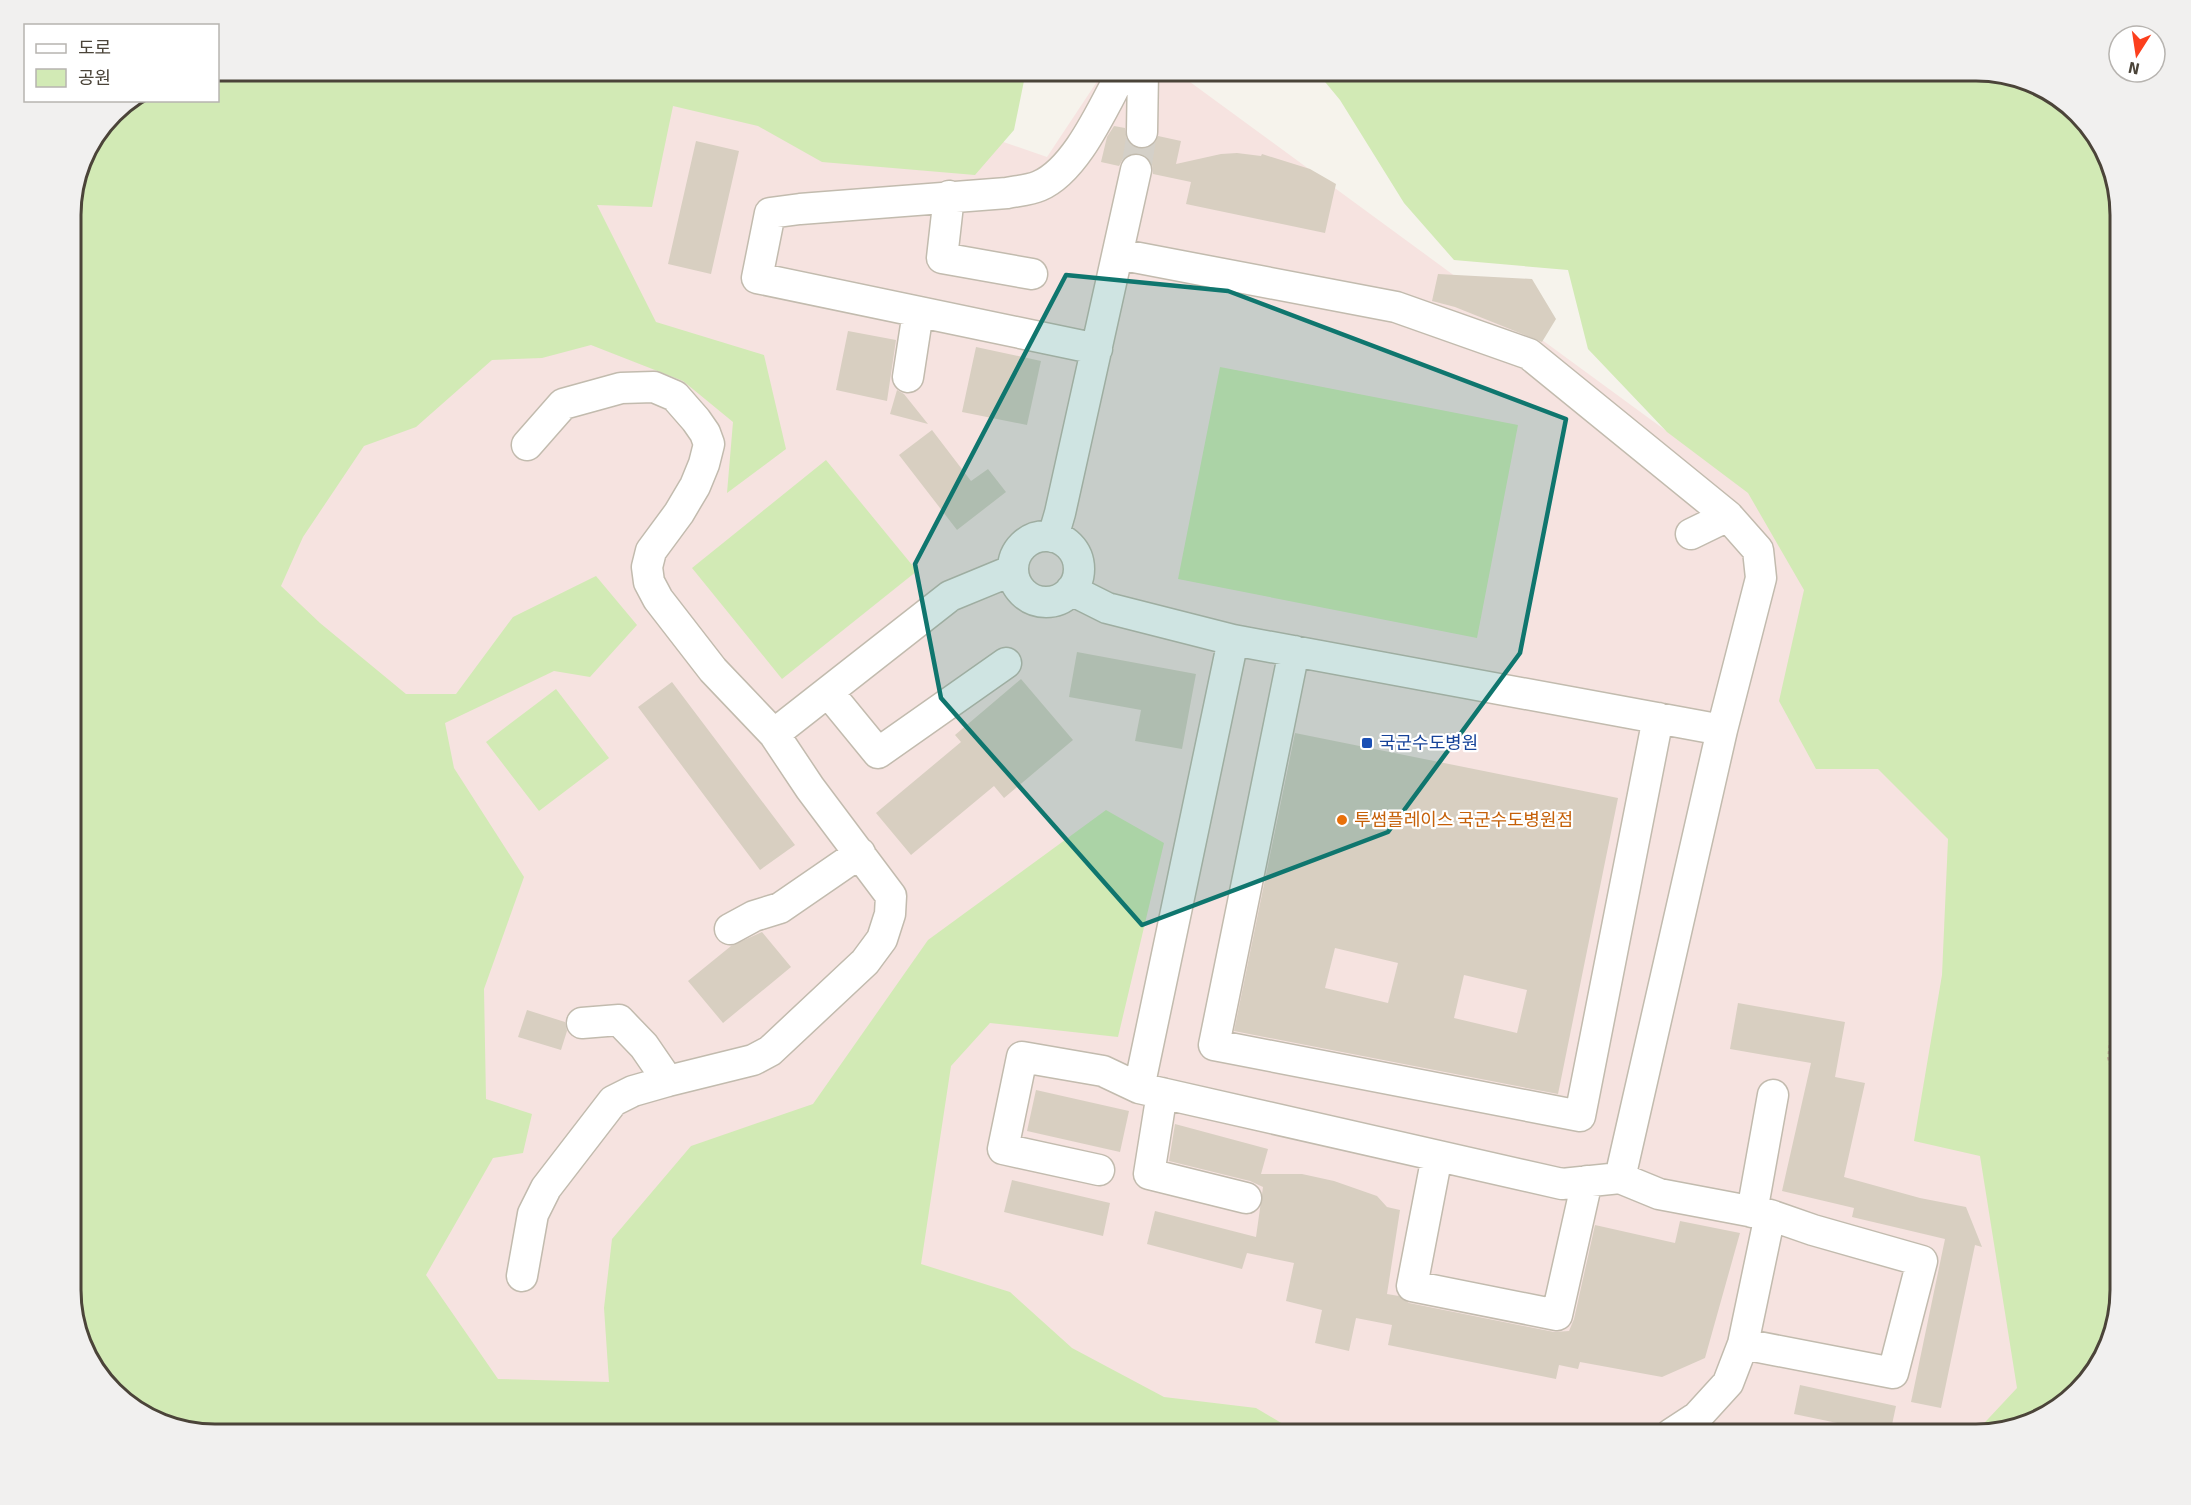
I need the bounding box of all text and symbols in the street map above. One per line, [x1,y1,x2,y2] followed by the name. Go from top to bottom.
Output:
[24,24,219,102] legend
[2107,24,2167,84] north arrow
[78,37,111,59] text: 도로
[2127,57,2142,79] text: N
[78,67,111,89] text: 공원
[1379,732,1478,754] place label: 국군수도병원
[1360,736,1374,750] marker: 국군수도병원
[1354,809,1573,831] place label: 투썸플레이스 국군수도병원점
[1335,813,1349,827] marker: 투썸플레이스 국군수도병원점

